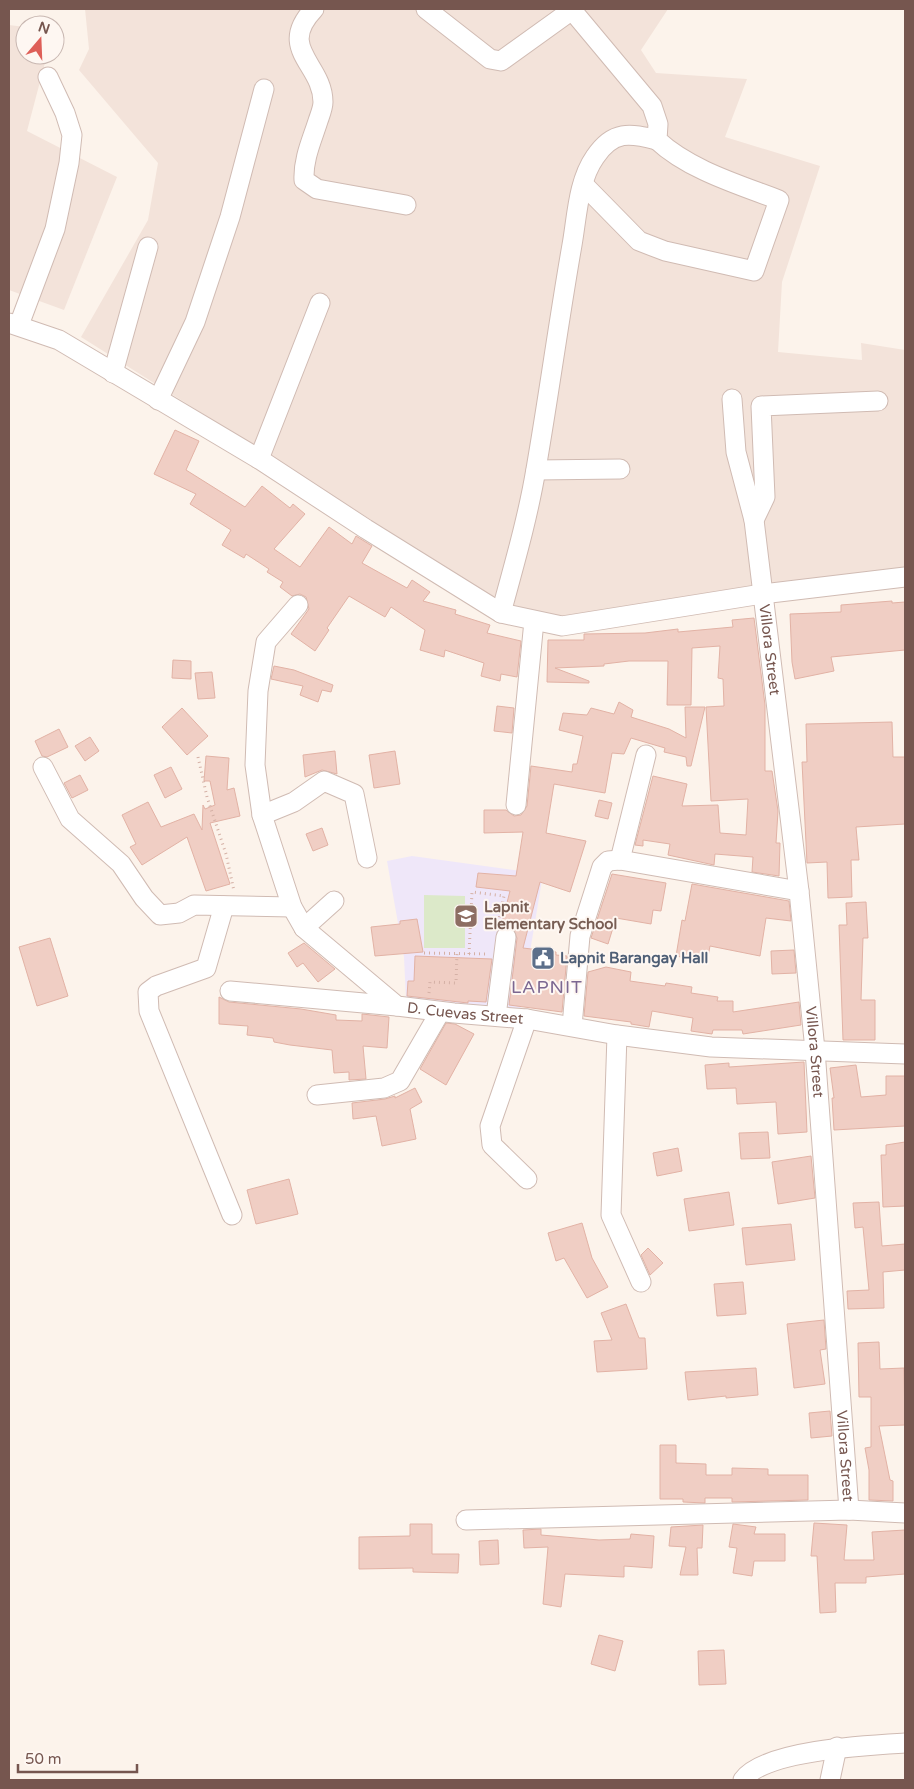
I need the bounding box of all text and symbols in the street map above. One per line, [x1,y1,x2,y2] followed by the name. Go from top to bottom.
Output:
[15,15,65,65] north arrow
[36,18,52,38] text: N
[755,603,784,696] street label: Villora Street
[484,898,617,934] place label: Lapnit Elementary School
[453,903,479,929] school or university icon: Lapnit Elementary School
[530,945,556,971] public building icon: Lapnit Barangay Hall
[560,949,708,968] place label: Lapnit Barangay Hall
[511,976,583,998] district label: LAPNIT
[406,998,524,1028] street label: D. Cuevas Street
[802,1005,828,1099] street label: Villora Street
[833,1410,857,1503] street label: Villora Street
[18,1742,136,1774] scale bar
[25,1750,62,1768] text: 50 m

